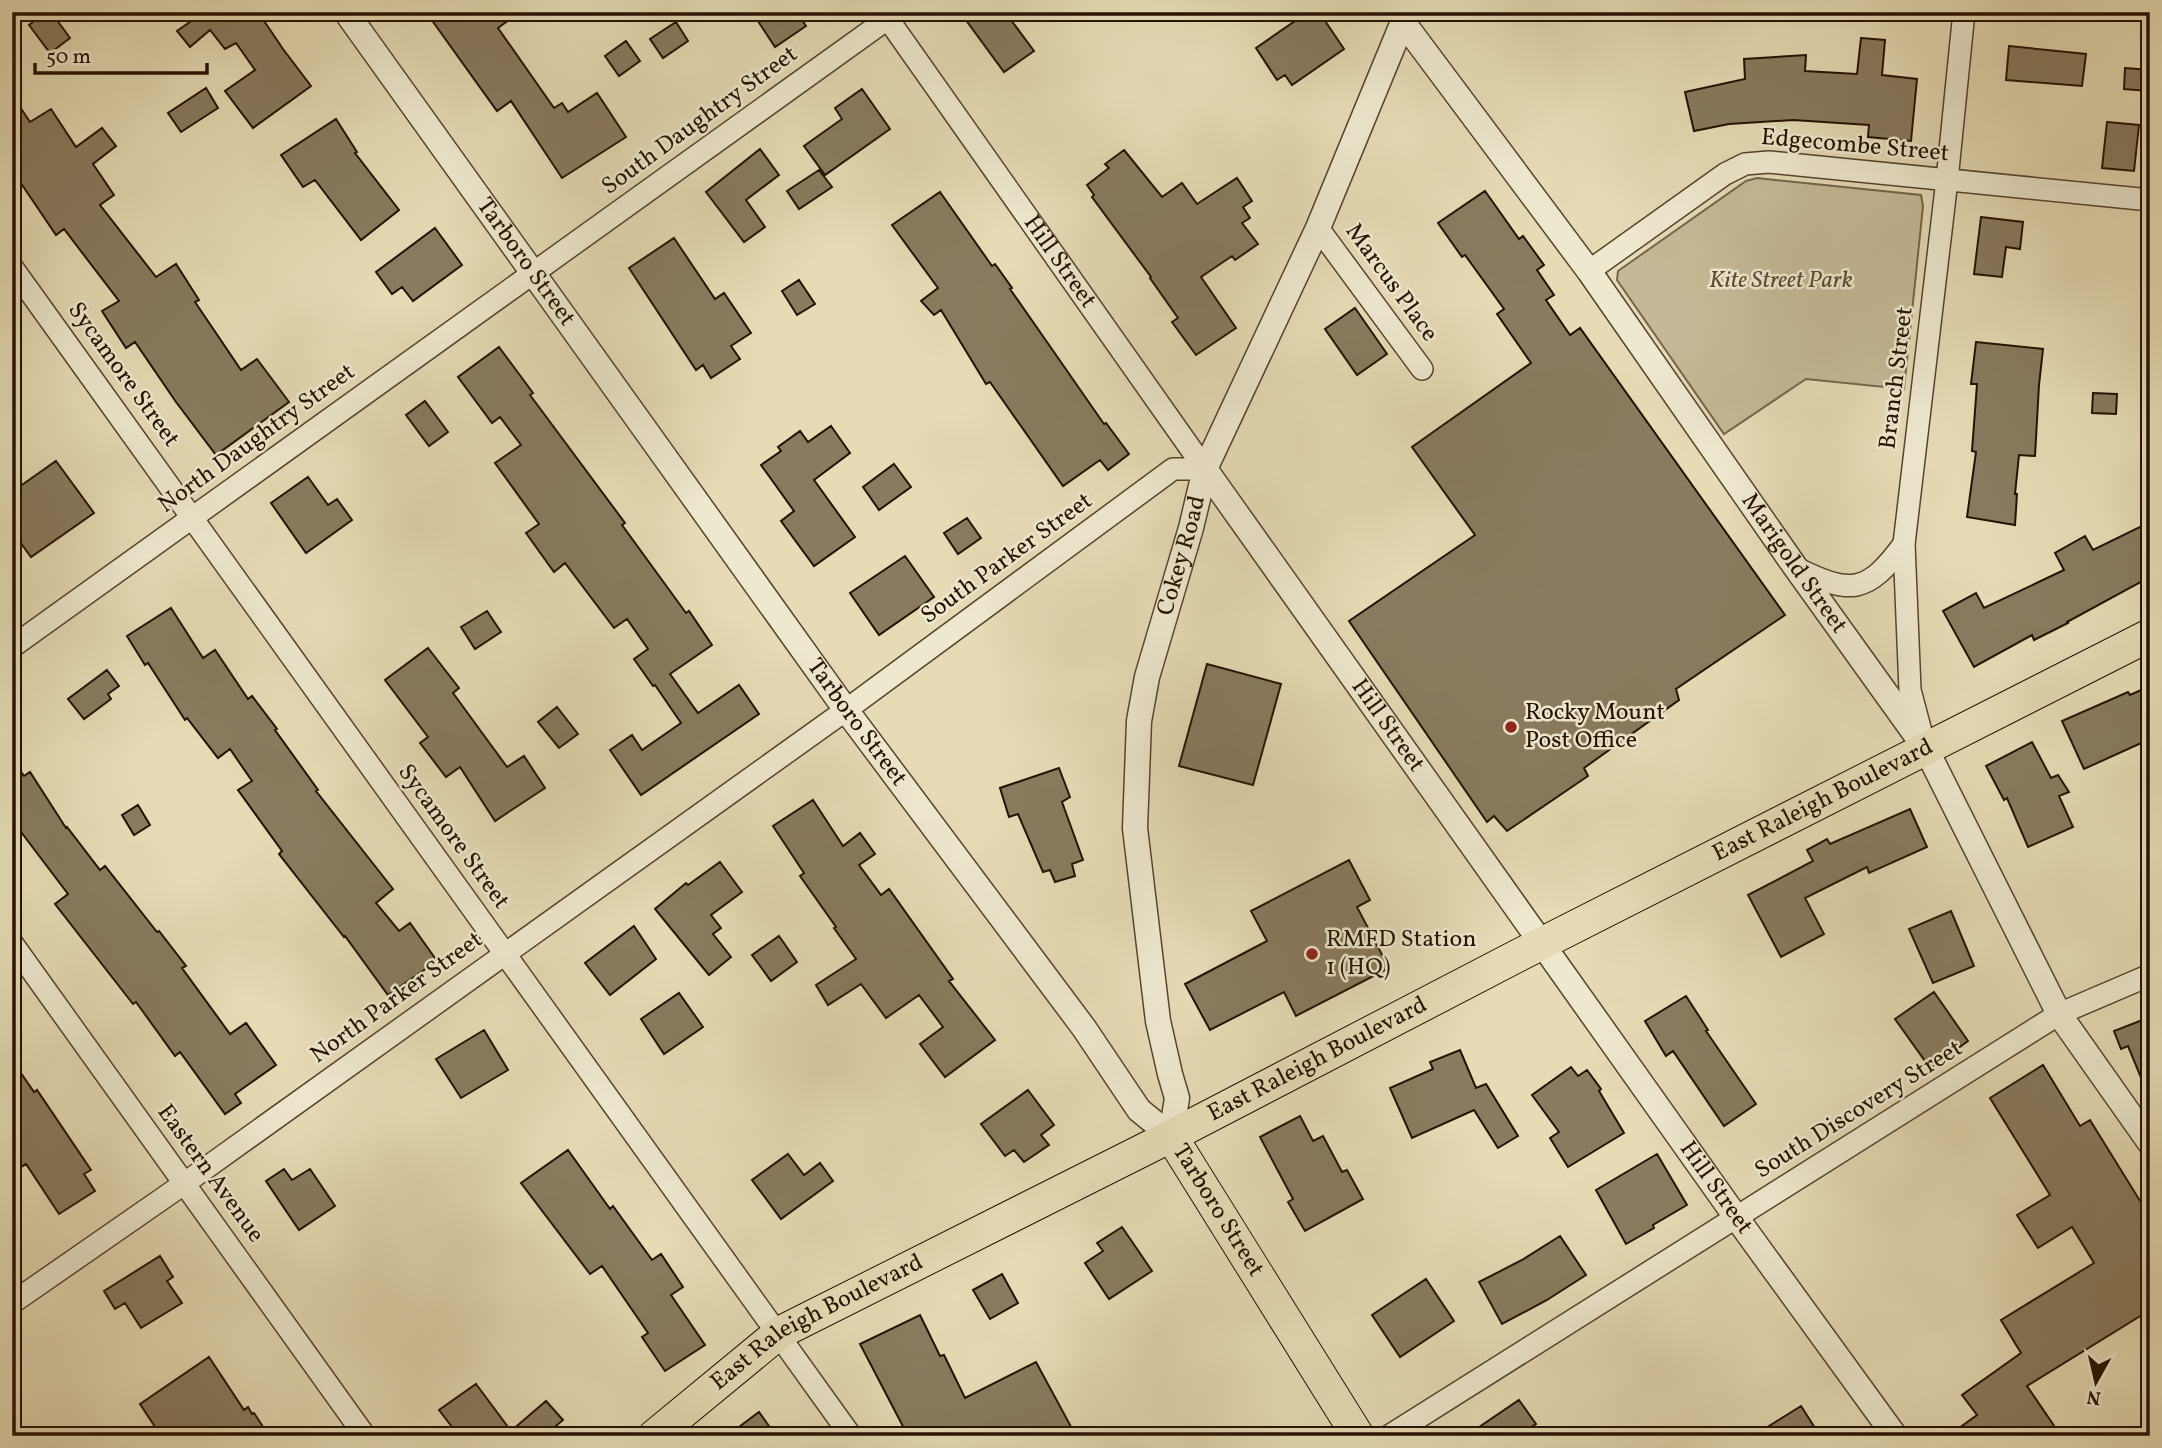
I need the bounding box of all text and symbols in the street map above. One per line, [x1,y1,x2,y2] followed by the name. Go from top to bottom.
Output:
[35,32,206,76] scale bar
[595,38,805,204] street label: South Daughtry Street
[46,43,91,72] text: 50 m
[1760,121,1950,171] street label: Edgecombe Street
[468,191,583,334] street label: Tarboro Street
[1014,208,1104,316] street label: Hill Street
[1336,217,1446,349] street label: Marcus Place
[1709,264,1853,298] park label: Kite Street Park
[59,296,187,454] street label: Sycamore Street
[1871,305,1923,451] street label: Branch Street
[151,356,363,522] street label: North Daughtry Street
[914,485,1100,633] street label: South Parker Street
[1732,487,1855,641] street label: Marigold Street
[1149,492,1215,620] street label: Cokey Road
[798,652,915,794] street label: Tarboro Street
[1342,672,1432,780] street label: Hill Street
[1525,696,1665,758] place label: Rocky Mount Post Office
[1503,719,1519,735] marker: Rocky Mount Post Office
[1707,731,1939,871] street label: East Raleigh Boulevard
[389,758,517,916] street label: Sycamore Street
[1326,923,1477,985] place label: RMFD Station 1 (HQ)
[304,924,490,1072] street label: North Parker Street
[1304,946,1320,962] marker: RMFD Station 1 (HQ)
[1202,989,1433,1131] street label: East Raleigh Boulevard
[1749,1032,1969,1188] street label: South Discovery Street
[148,1098,272,1250] street label: Eastern Avenue
[1671,1135,1761,1242] street label: Hill Street
[1163,1138,1272,1284] street label: Tarboro Street
[704,1246,929,1399] street label: East Raleigh Boulevard
[2060,1346,2130,1416] north arrow
[2085,1383,2103,1411] text: N

